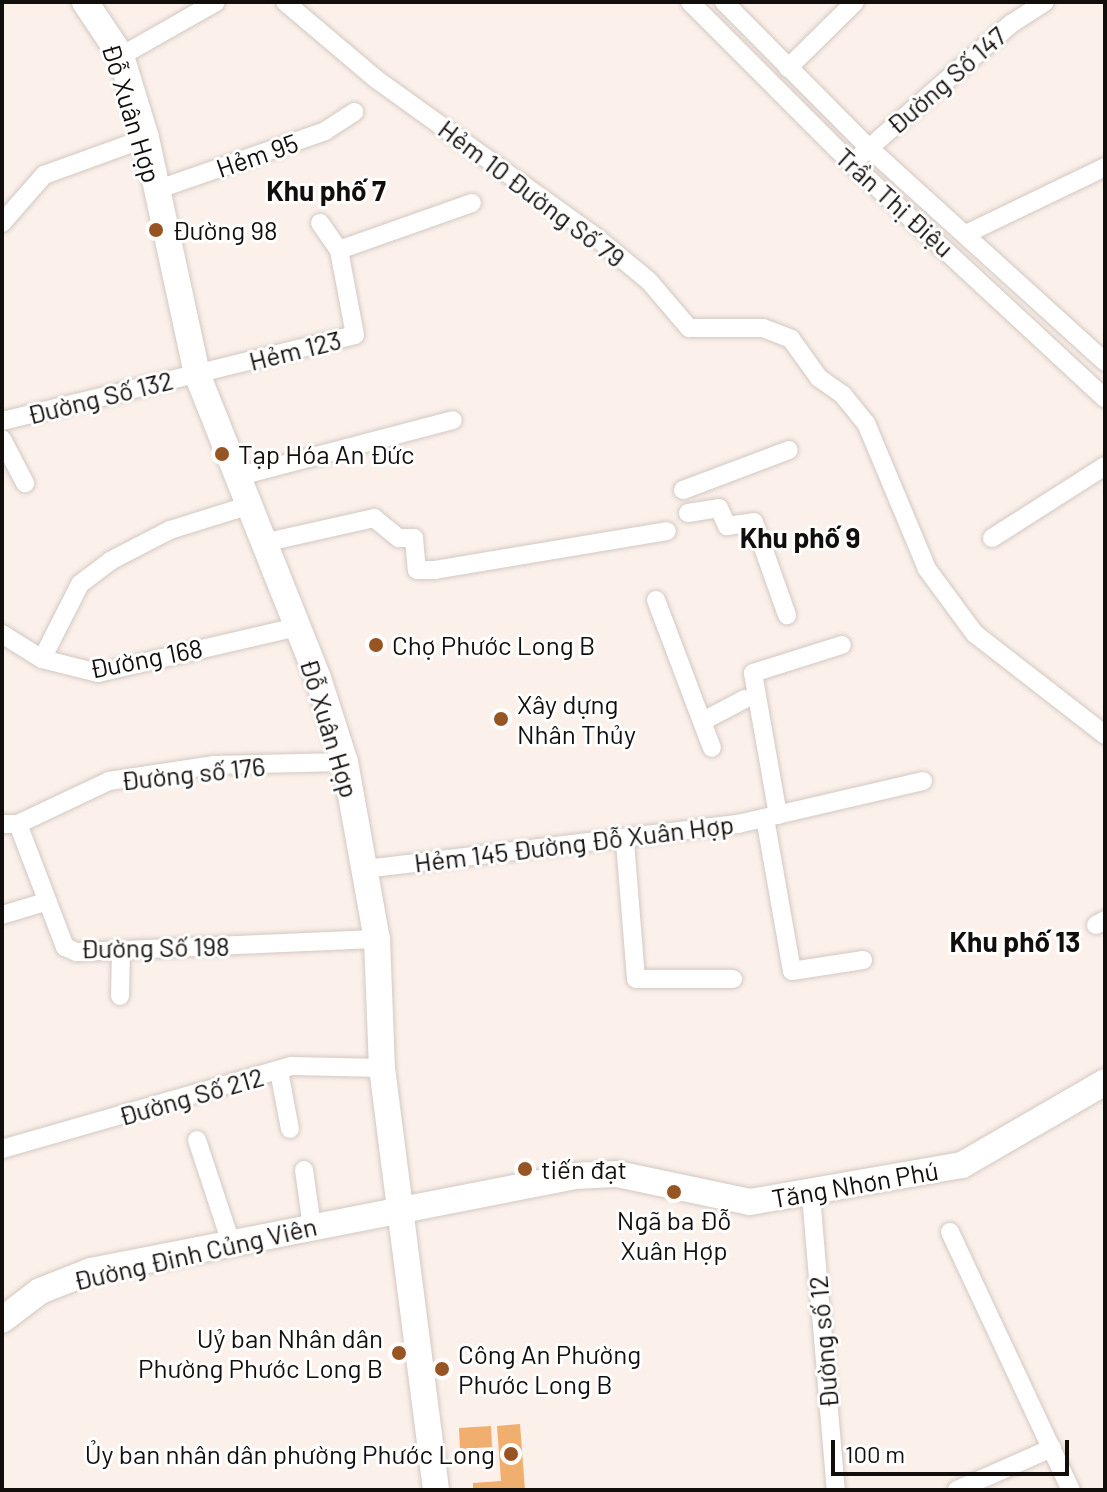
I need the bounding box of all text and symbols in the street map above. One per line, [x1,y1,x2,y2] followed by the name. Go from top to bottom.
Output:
[880,20,1012,140] street label: Đường Số 147
[96,40,168,186] street label: Đỗ Xuân Hợp
[433,113,631,273] street label: Hẻm 10 Đường Số 79
[212,126,302,184] street label: Hẻm 95
[830,141,960,263] street label: Trần Thị Điệu
[266,173,386,207] district label: Khu phố 7
[172,214,278,246] place label: Đường 98
[147,221,165,239] marker: Đường 98
[246,324,344,376] street label: Hẻm 123
[24,364,176,430] street label: Đường Số 132
[238,438,415,470] place label: Tạp Hóa An Đức
[213,445,231,463] marker: Tạp Hóa An Đức
[740,520,860,554] district label: Khu phố 9
[392,629,595,661] place label: Chợ Phước Long B
[87,632,205,684] street label: Đường 168
[367,636,385,654] marker: Chợ Phước Long B
[294,655,366,801] street label: Đỗ Xuân Hợp
[517,688,636,750] place label: Xây dựng Nhân Thủy
[492,710,510,728] marker: Xây dựng Nhân Thủy
[119,750,267,796] street label: Đường số 176
[412,808,736,878] street label: Hẻm 145 Đường Đỗ Xuân Hợp
[950,924,1080,958] district label: Khu phố 13
[80,930,230,964] street label: Đường Số 198
[115,1060,267,1132] street label: Đường Số 212
[541,1153,627,1185] place label: tiến đạt
[769,1154,941,1214] street label: Tăng Nhơn Phú
[516,1160,534,1178] marker: tiến đạt
[665,1183,683,1201] marker: Ngã ba Đỗ Xuân Hợp
[617,1204,731,1266] place label: Ngã ba Đỗ Xuân Hợp
[70,1210,320,1296] street label: Đường Đinh Củng Viên
[802,1274,844,1410] street label: Đường số 12
[138,1322,383,1384] place label: Uỷ ban Nhân dân Phường Phước Long B
[458,1338,641,1400] place label: Công An Phường Phước Long B
[390,1344,408,1362] marker: Uỷ ban Nhân dân Phường Phước Long B
[433,1360,451,1378] marker: Công An Phường Phước Long B
[835,1424,1073,1474] scale bar
[85,1438,495,1470] place label: Ủy ban nhân dân phường Phước Long
[845,1439,905,1468] text: 100 m
[502,1445,520,1463] marker: Ủy ban nhân dân phường Phước Long

